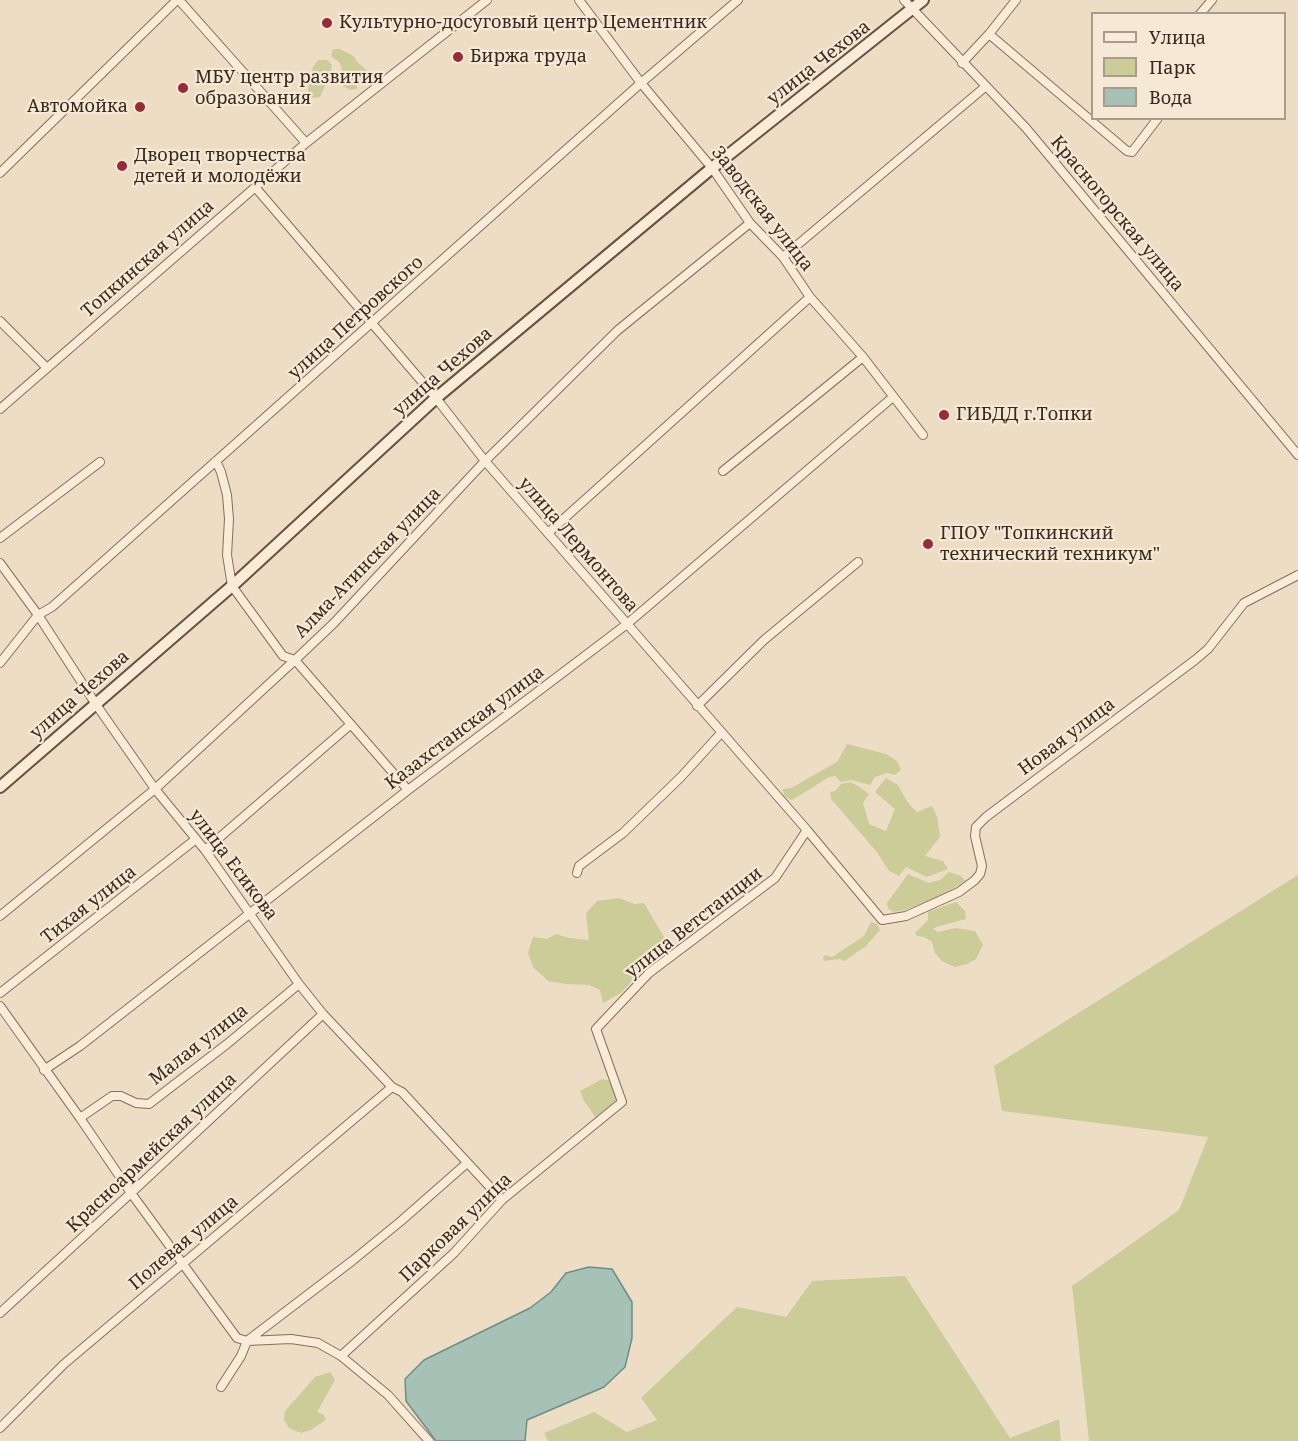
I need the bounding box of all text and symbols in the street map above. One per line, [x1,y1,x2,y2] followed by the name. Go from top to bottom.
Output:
[339,12,707,34] place label: Культурно-досуговый центр Цементник
[1091,12,1286,120] legend
[320,16,334,30] marker: Культурно-досуговый центр Цементник
[763,16,875,110] street label: улица Чехова
[1149,25,1206,49] text: Улица
[470,46,587,68] place label: Биржа труда
[451,50,465,64] marker: Биржа труда
[1149,55,1196,79] text: Парк
[195,67,383,110] place label: МБУ центр развития образования
[176,81,190,95] marker: МБУ центр развития образования
[1149,85,1193,109] text: Вода
[27,96,128,118] place label: Автомойка
[133,100,147,114] marker: Автомойка
[1046,132,1188,296] street label: Красногорская улица
[706,142,818,276] street label: Заводская улица
[134,145,306,188] place label: Дворец творчества детей и молодёжи
[115,159,129,173] marker: Дворец творчества детей и молодёжи
[77,196,219,322] street label: Топкинская улица
[284,252,428,384] street label: улица Петровского
[389,323,497,421] street label: улица Чехова
[956,404,1093,426] place label: ГИБДД г.Топки
[937,408,951,422] marker: ГИБДД г.Топки
[513,473,643,617] street label: улица Лермонтова
[290,483,446,643] street label: Алма-Атинская улица
[940,523,1160,566] place label: ГПОУ "Топкинский технический техникум"
[921,537,935,551] marker: ГПОУ "Топкинский технический техникум"
[26,646,134,744] street label: улица Чехова
[381,661,549,795] street label: Казахстанская улица
[1014,694,1120,780] street label: Новая улица
[184,805,282,925] street label: улица Есикова
[37,861,141,949] street label: Тихая улица
[621,863,767,983] street label: улица Ветстанции
[145,1000,253,1090] street label: Малая улица
[63,1069,241,1237] street label: Красноармейская улица
[395,1169,517,1287] street label: Парковая улица
[125,1191,243,1295] street label: Полевая улица

